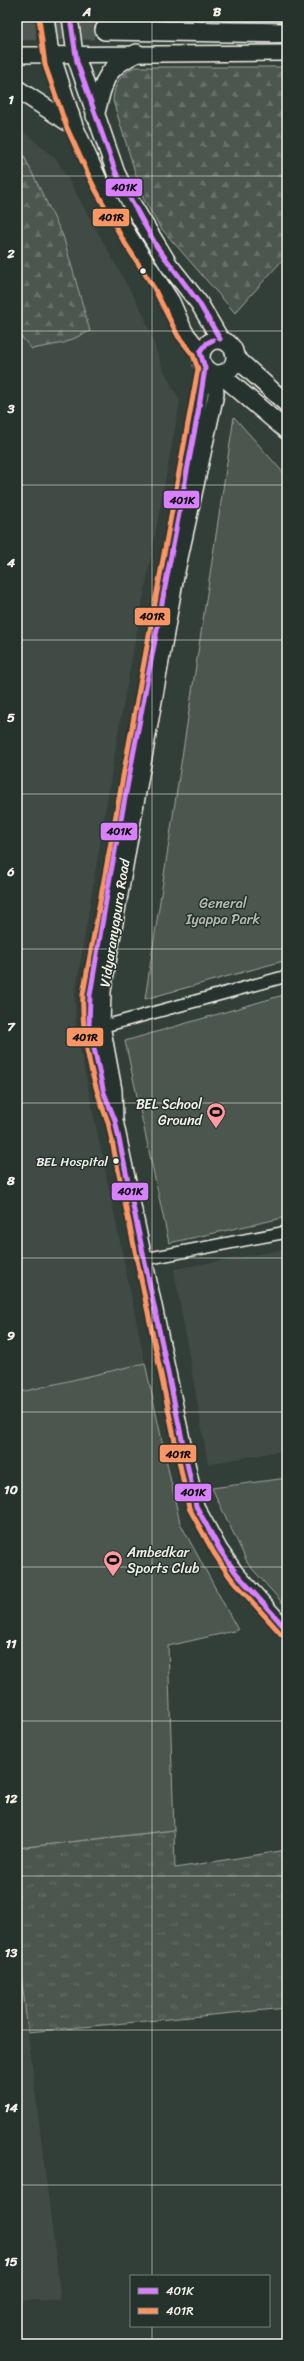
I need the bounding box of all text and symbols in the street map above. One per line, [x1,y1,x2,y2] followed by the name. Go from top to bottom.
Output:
[82,0,91,23] text: A
[213,0,222,23] text: B
[8,88,14,111] text: 1
[105,178,143,197] line badge: 401K
[110,178,138,197] text: 401K
[92,208,130,227] line badge: 401R
[97,208,124,227] text: 401R
[6,242,15,265] text: 2
[138,266,148,276] unlabelled marker
[6,397,15,420] text: 3
[163,490,200,509] line badge: 401K
[168,491,196,510] text: 401K
[6,551,16,574] text: 4
[134,607,171,626] line badge: 401R
[138,607,165,626] text: 401R
[7,706,15,729] text: 5
[100,822,138,841] line badge: 401K
[105,822,133,841] text: 401K
[93,855,138,989] street label: Vidyaranyapura Road
[6,860,15,883] text: 6
[185,891,261,932] park label: General Iyappa Park
[7,1015,16,1038] text: 7
[66,1027,104,1047] line badge: 401R
[71,1028,98,1047] text: 401R
[136,1092,204,1133] place label: BEL School Ground
[205,1101,227,1129] sports icon: BEL School Ground
[36,1150,108,1173] place label: BEL Hospital
[111,1156,121,1166] marker: BEL Hospital
[6,1169,15,1192] text: 8
[111,1182,149,1201] line badge: 401K
[116,1182,144,1201] text: 401K
[7,1324,15,1347] text: 9
[159,1444,197,1463] line badge: 401R
[164,1445,191,1464] text: 401R
[4,1478,18,1501] text: 10
[174,1483,212,1502] line badge: 401K
[179,1483,207,1502] text: 401K
[126,1540,200,1581] place label: Ambedkar Sports Club
[102,1549,124,1577] sports icon: Ambedkar Sports Club
[5,1632,17,1655] text: 11
[4,1787,18,1810] text: 12
[5,1941,18,1964] text: 13
[4,2096,19,2119] text: 14
[4,2250,18,2273] text: 15
[130,2275,270,2327] legend
[166,2280,194,2302] text: 401K
[166,2300,194,2322] text: 401R

